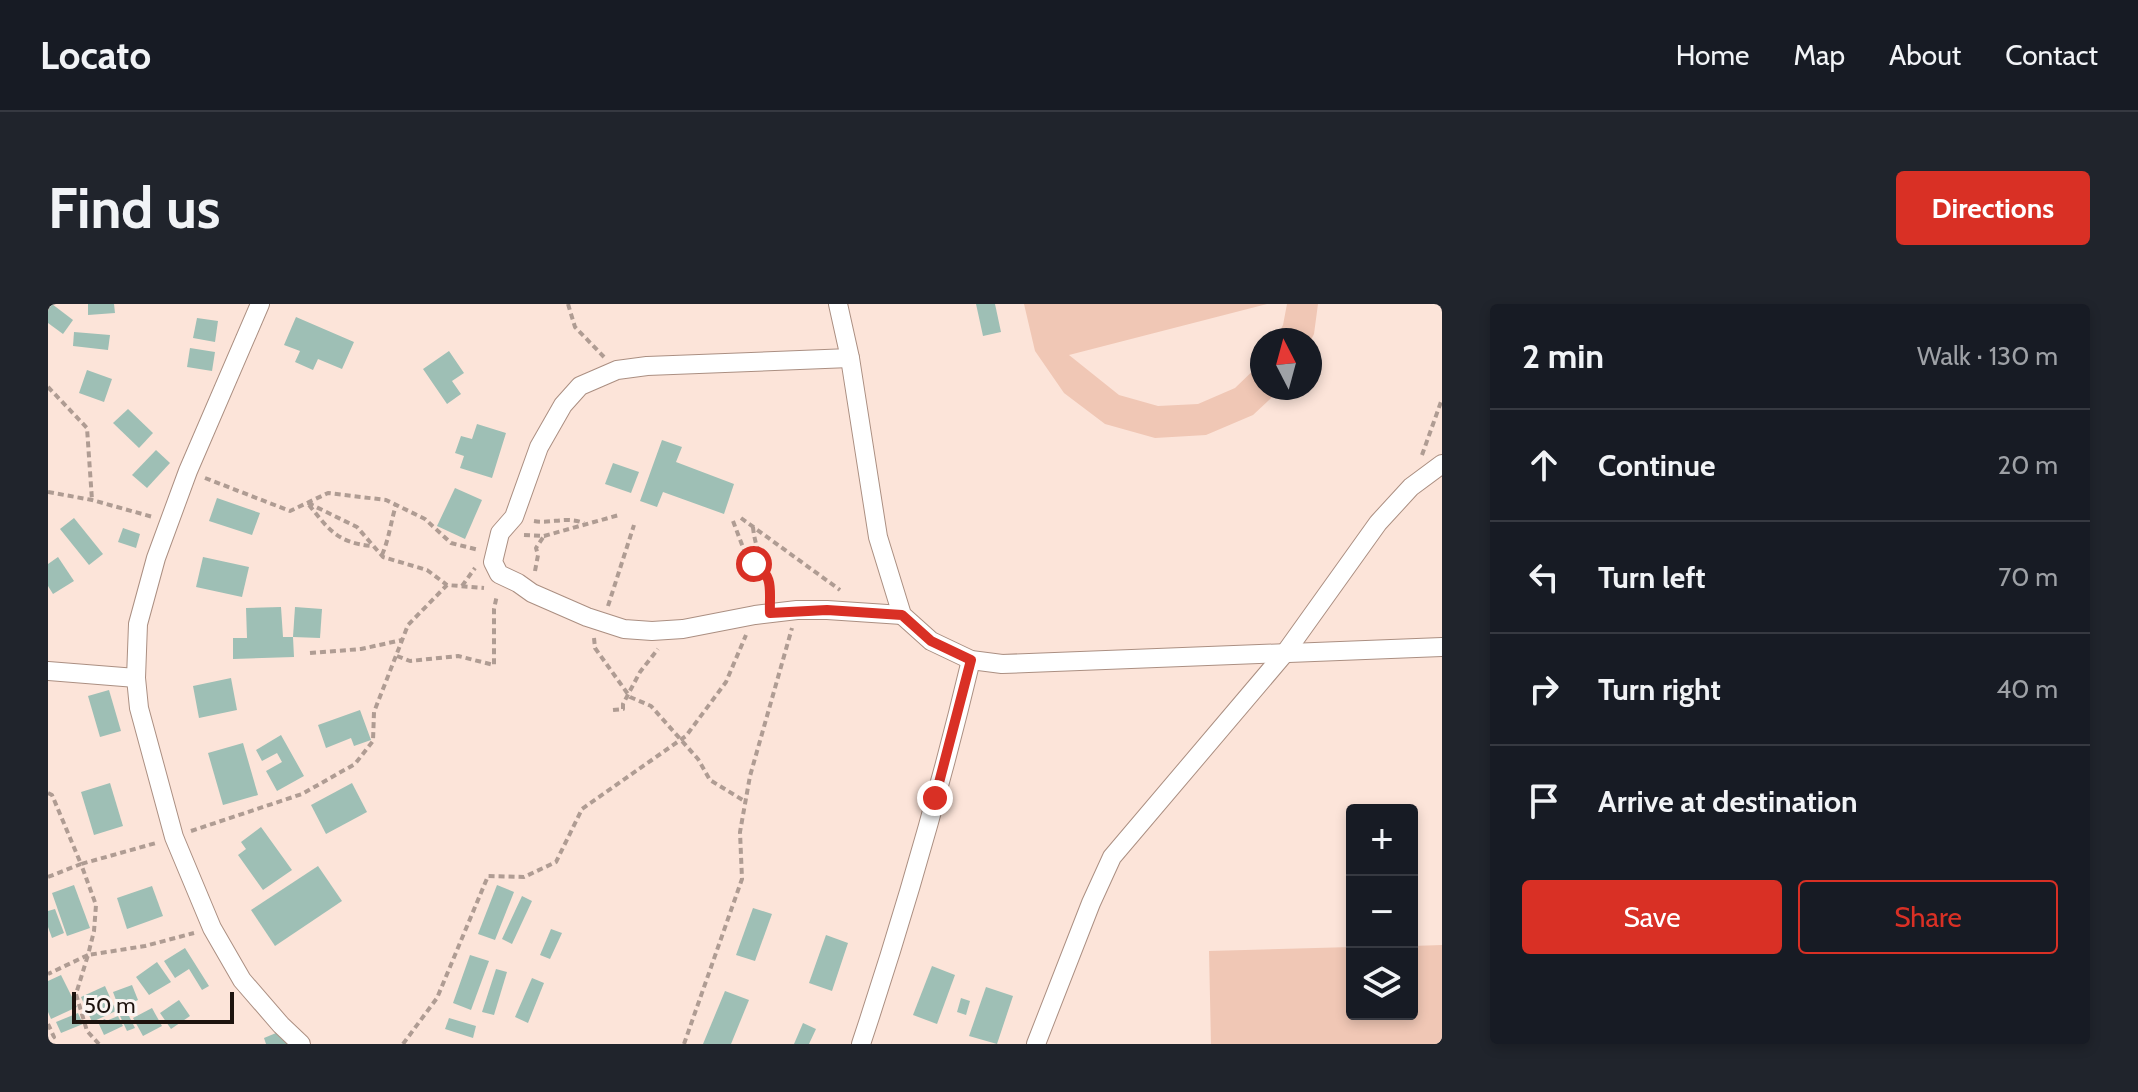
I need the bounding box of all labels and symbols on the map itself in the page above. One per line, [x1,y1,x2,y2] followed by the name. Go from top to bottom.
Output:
[1250,328,1322,400] north arrow
[736,546,772,582] route start
[917,780,953,816] route end
[72,988,234,1024] scale bar

